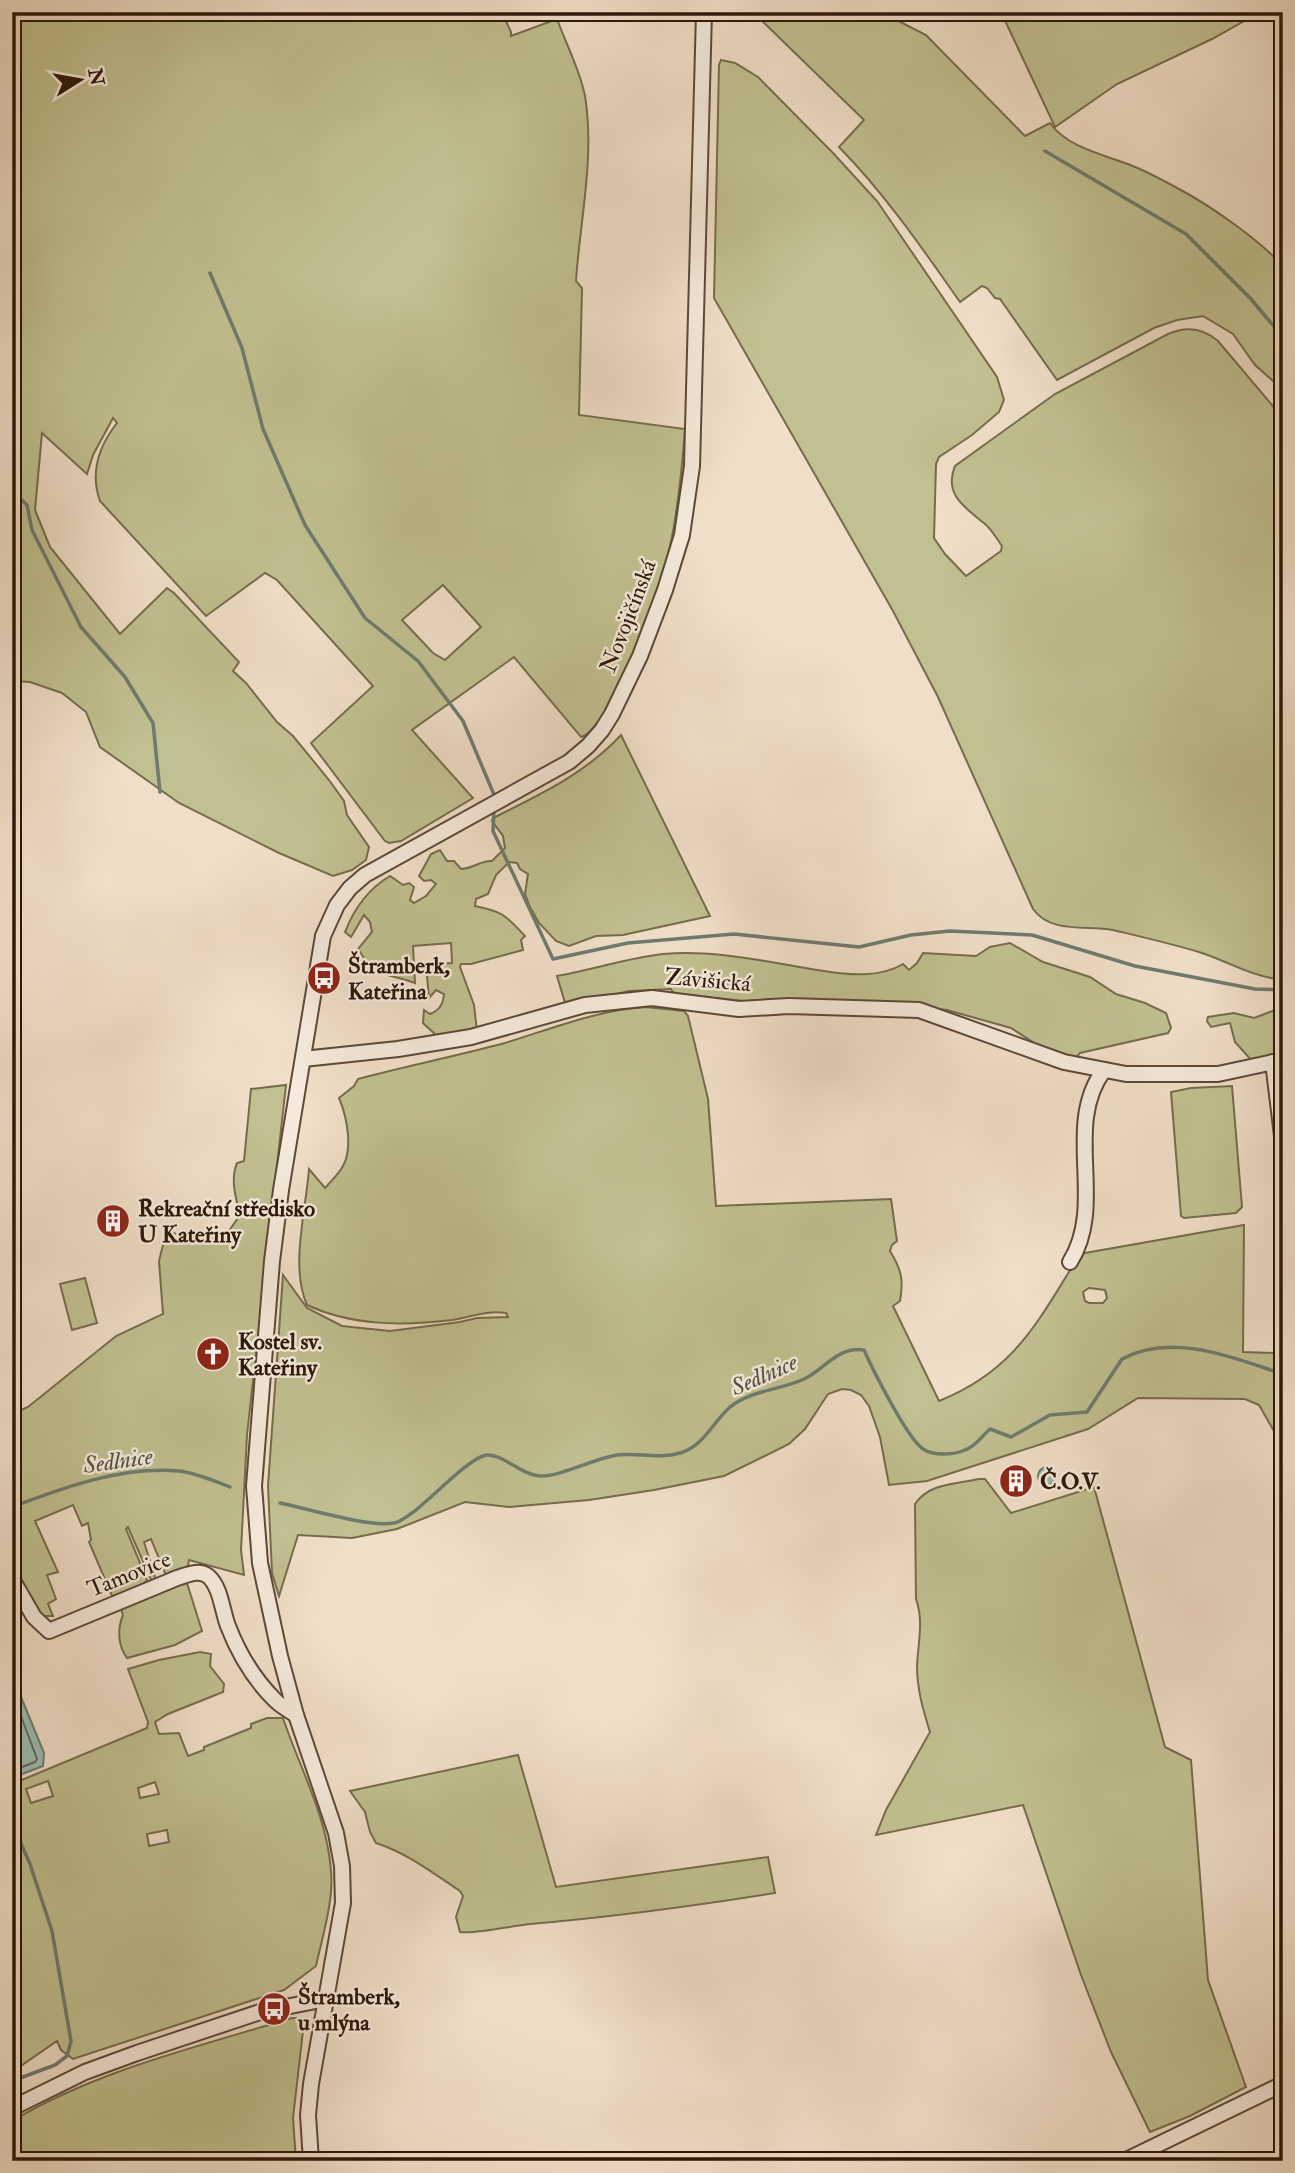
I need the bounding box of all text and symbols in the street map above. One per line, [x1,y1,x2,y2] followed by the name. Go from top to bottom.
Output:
[46,46,116,116] north arrow
[82,65,109,89] text: N
[593,555,663,677] street label: Novojičínská
[348,950,450,1006] place label: Štramberk, Kateřina
[305,959,343,997] bus stop icon: Štramberk, Kateřina
[664,962,753,998] street label: Závišická
[138,1194,315,1250] place label: Rekreační středisko U Kateřiny
[94,1202,132,1240] building icon: Rekreační středisko U Kateřiny
[238,1327,322,1383] place label: Kostel sv. Kateřiny
[194,1335,232,1373] church icon: Kostel sv. Kateřiny
[725,1346,803,1404] water label: Sedlnice
[80,1441,156,1481] water label: Sedlnice
[997,1462,1035,1500] building icon: Č.O.V.
[1040,1466,1101,1496] place label: Č.O.V.
[83,1544,175,1604] street label: Tamovice
[297,1981,400,2038] place label: Štramberk, u mlýna
[255,1990,293,2028] bus stop icon: Štramberk, u mlýna

